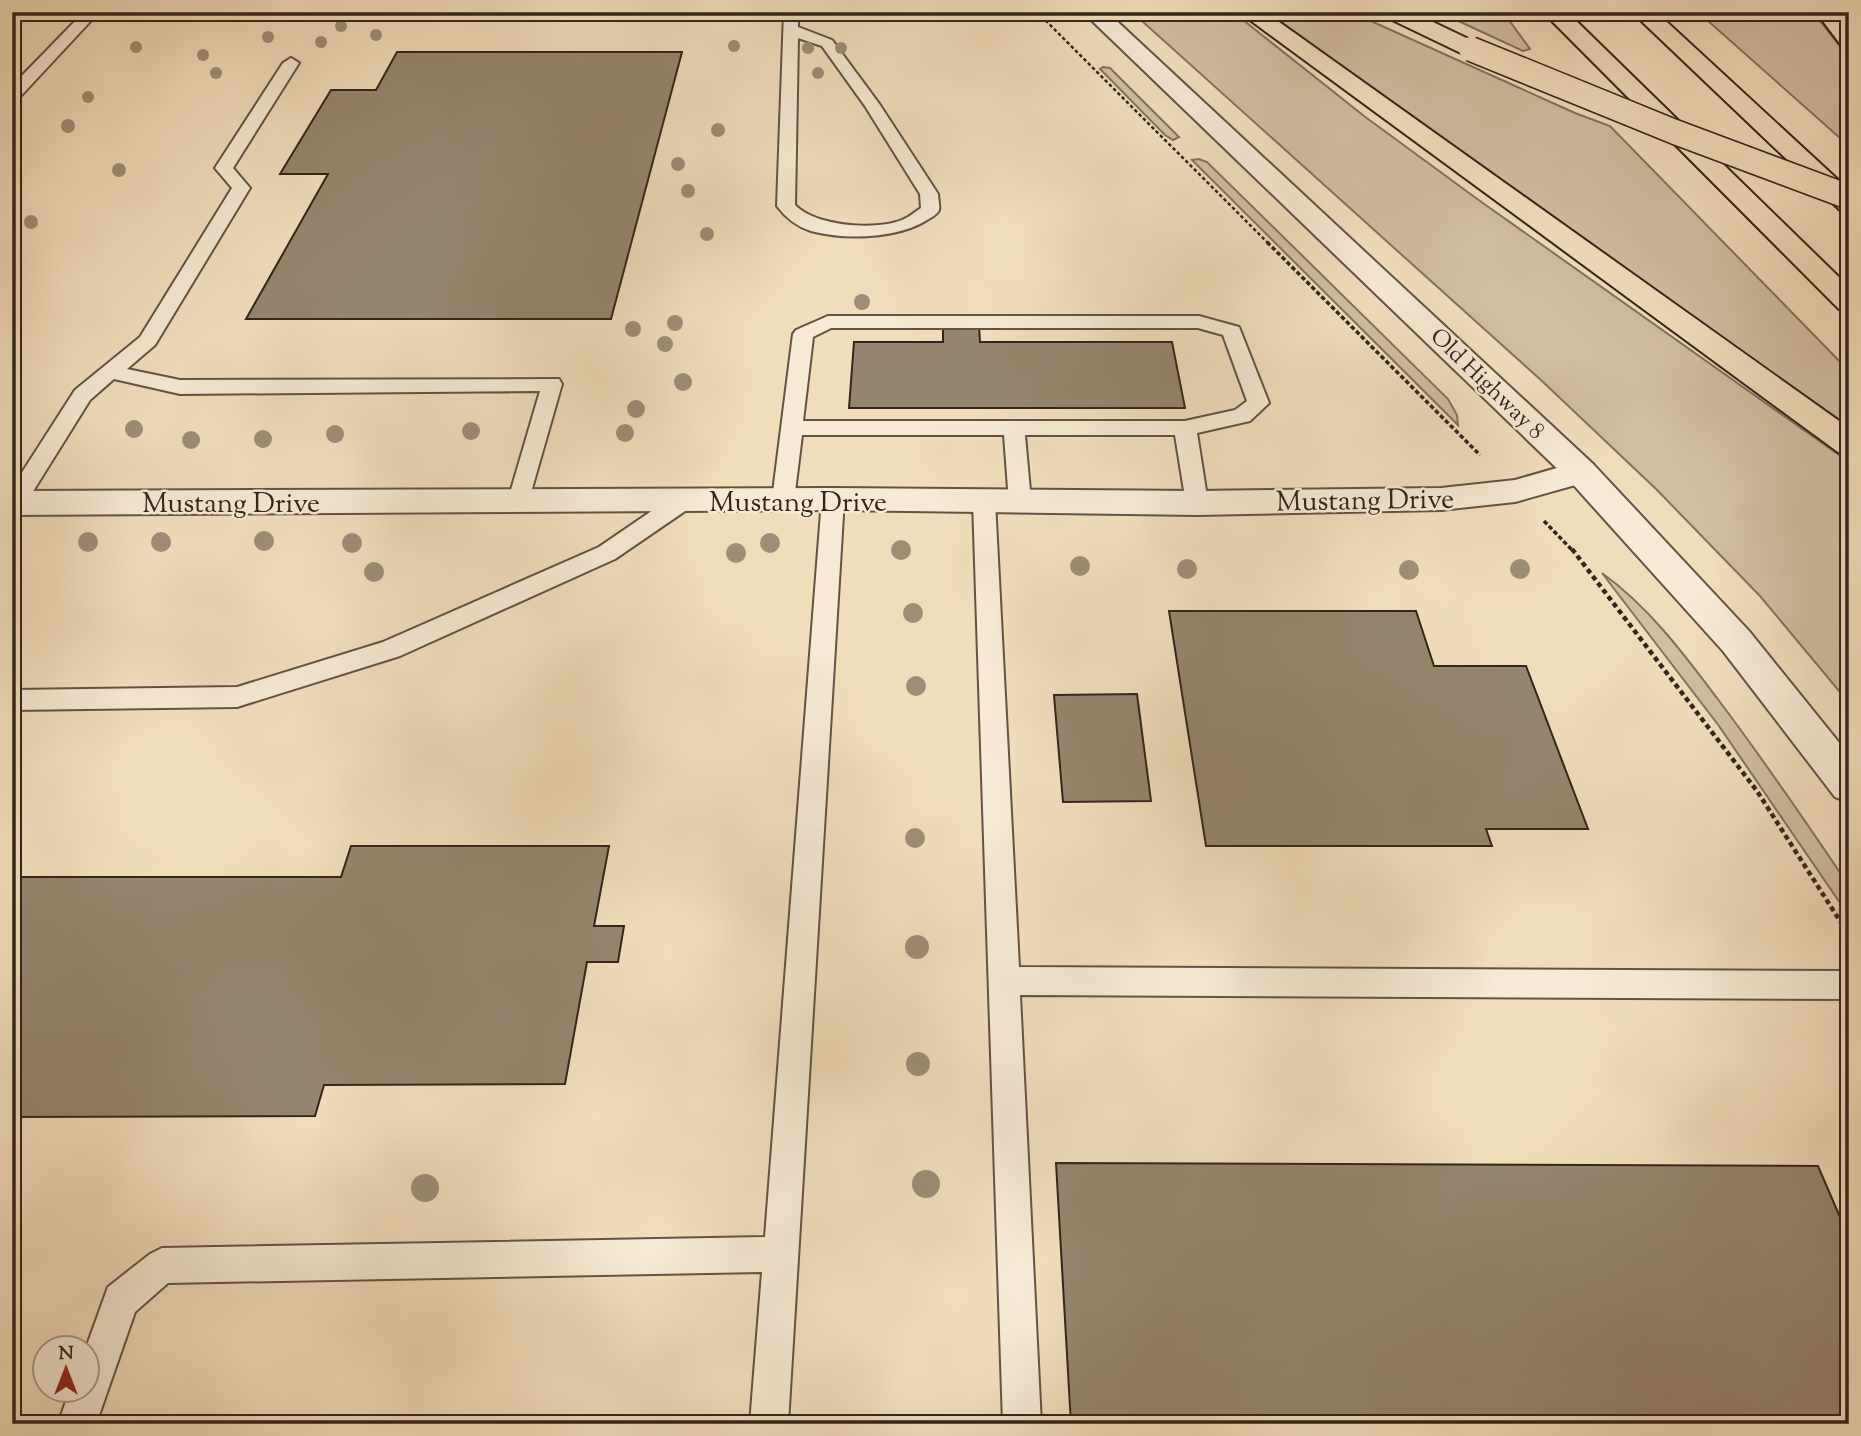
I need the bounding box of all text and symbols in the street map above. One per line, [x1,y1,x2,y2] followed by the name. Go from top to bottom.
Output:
[1422,321,1551,448] street label: Old Highway 8
[1276,480,1454,524] street label: Mustang Drive
[709,484,887,524] street label: Mustang Drive
[142,485,320,525] street label: Mustang Drive
[32,1334,102,1404] north arrow
[58,1341,74,1368] text: N

